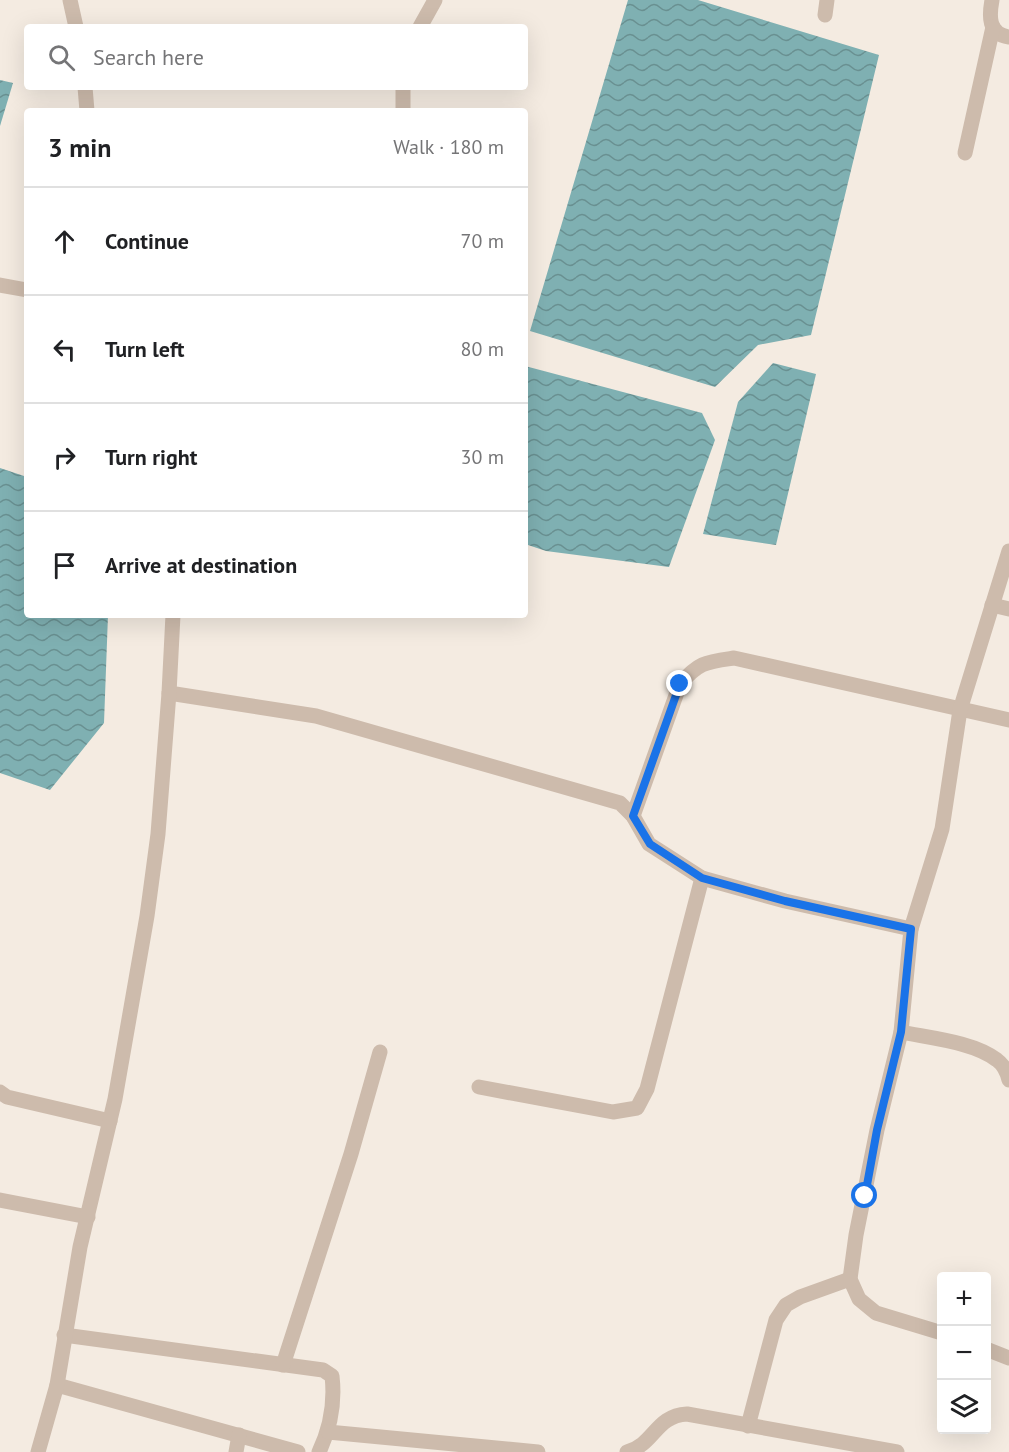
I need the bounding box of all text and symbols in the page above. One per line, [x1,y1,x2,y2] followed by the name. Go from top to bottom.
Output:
[24,24,528,90] search box
[45,41,78,74] icon: search
[93,43,204,71] text: Search here
[48,131,111,164] text: 3 min
[393,134,504,160] text: Walk · 180 m
[48,225,81,258] icon: ahead
[105,227,189,255] text: Continue
[461,228,504,254] text: 70 m
[48,333,81,366] icon: left
[105,335,185,363] text: Turn left
[461,336,504,362] text: 80 m
[48,441,81,474] icon: right
[105,443,197,471] text: Turn right
[461,444,504,470] text: 30 m
[48,549,81,582] icon: arrive
[105,551,297,579] text: Arrive at destination
[666,670,692,696] route end
[851,1182,877,1208] route start
[937,1272,991,1434] map controls
[937,1272,991,1326] button: +
[937,1326,991,1380] button: −
[937,1380,991,1434] button: layers

